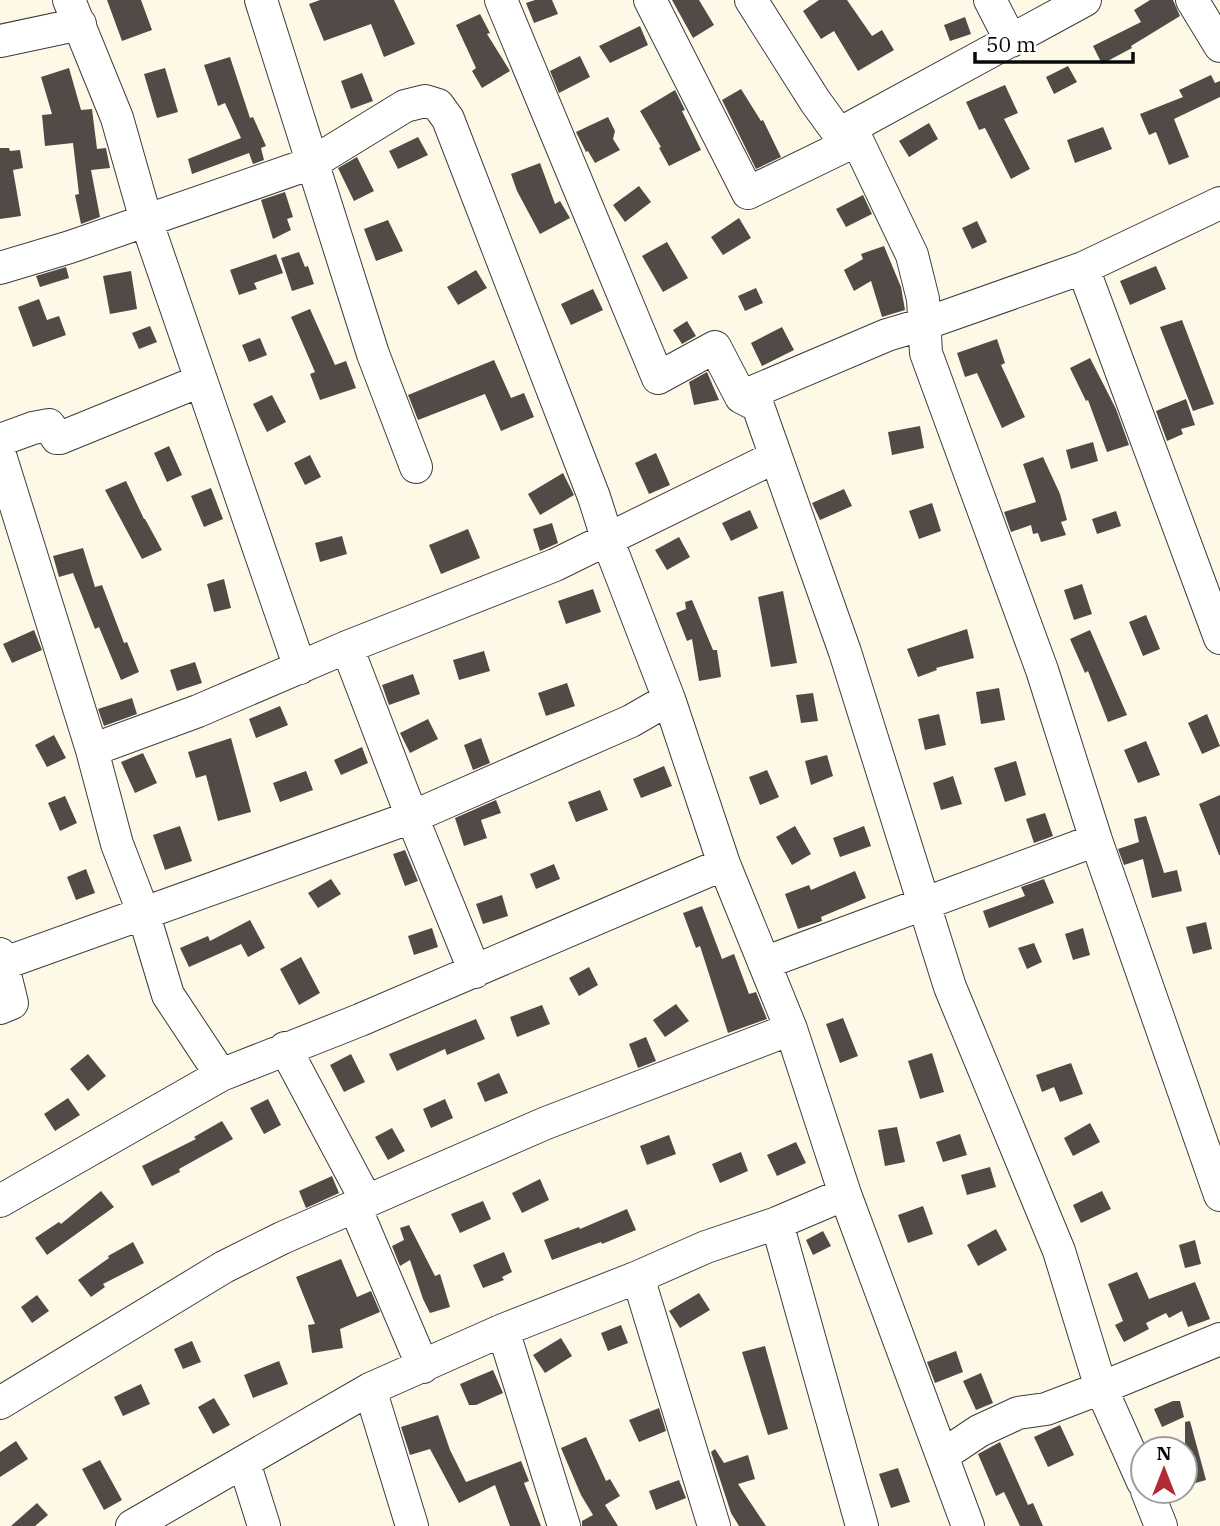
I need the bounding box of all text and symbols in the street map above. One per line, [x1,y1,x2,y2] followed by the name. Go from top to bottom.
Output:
[975,21,1132,65] scale bar
[986,30,1036,58] text: 50 m
[1129,1435,1199,1505] north arrow
[1156,1441,1172,1465] text: N

